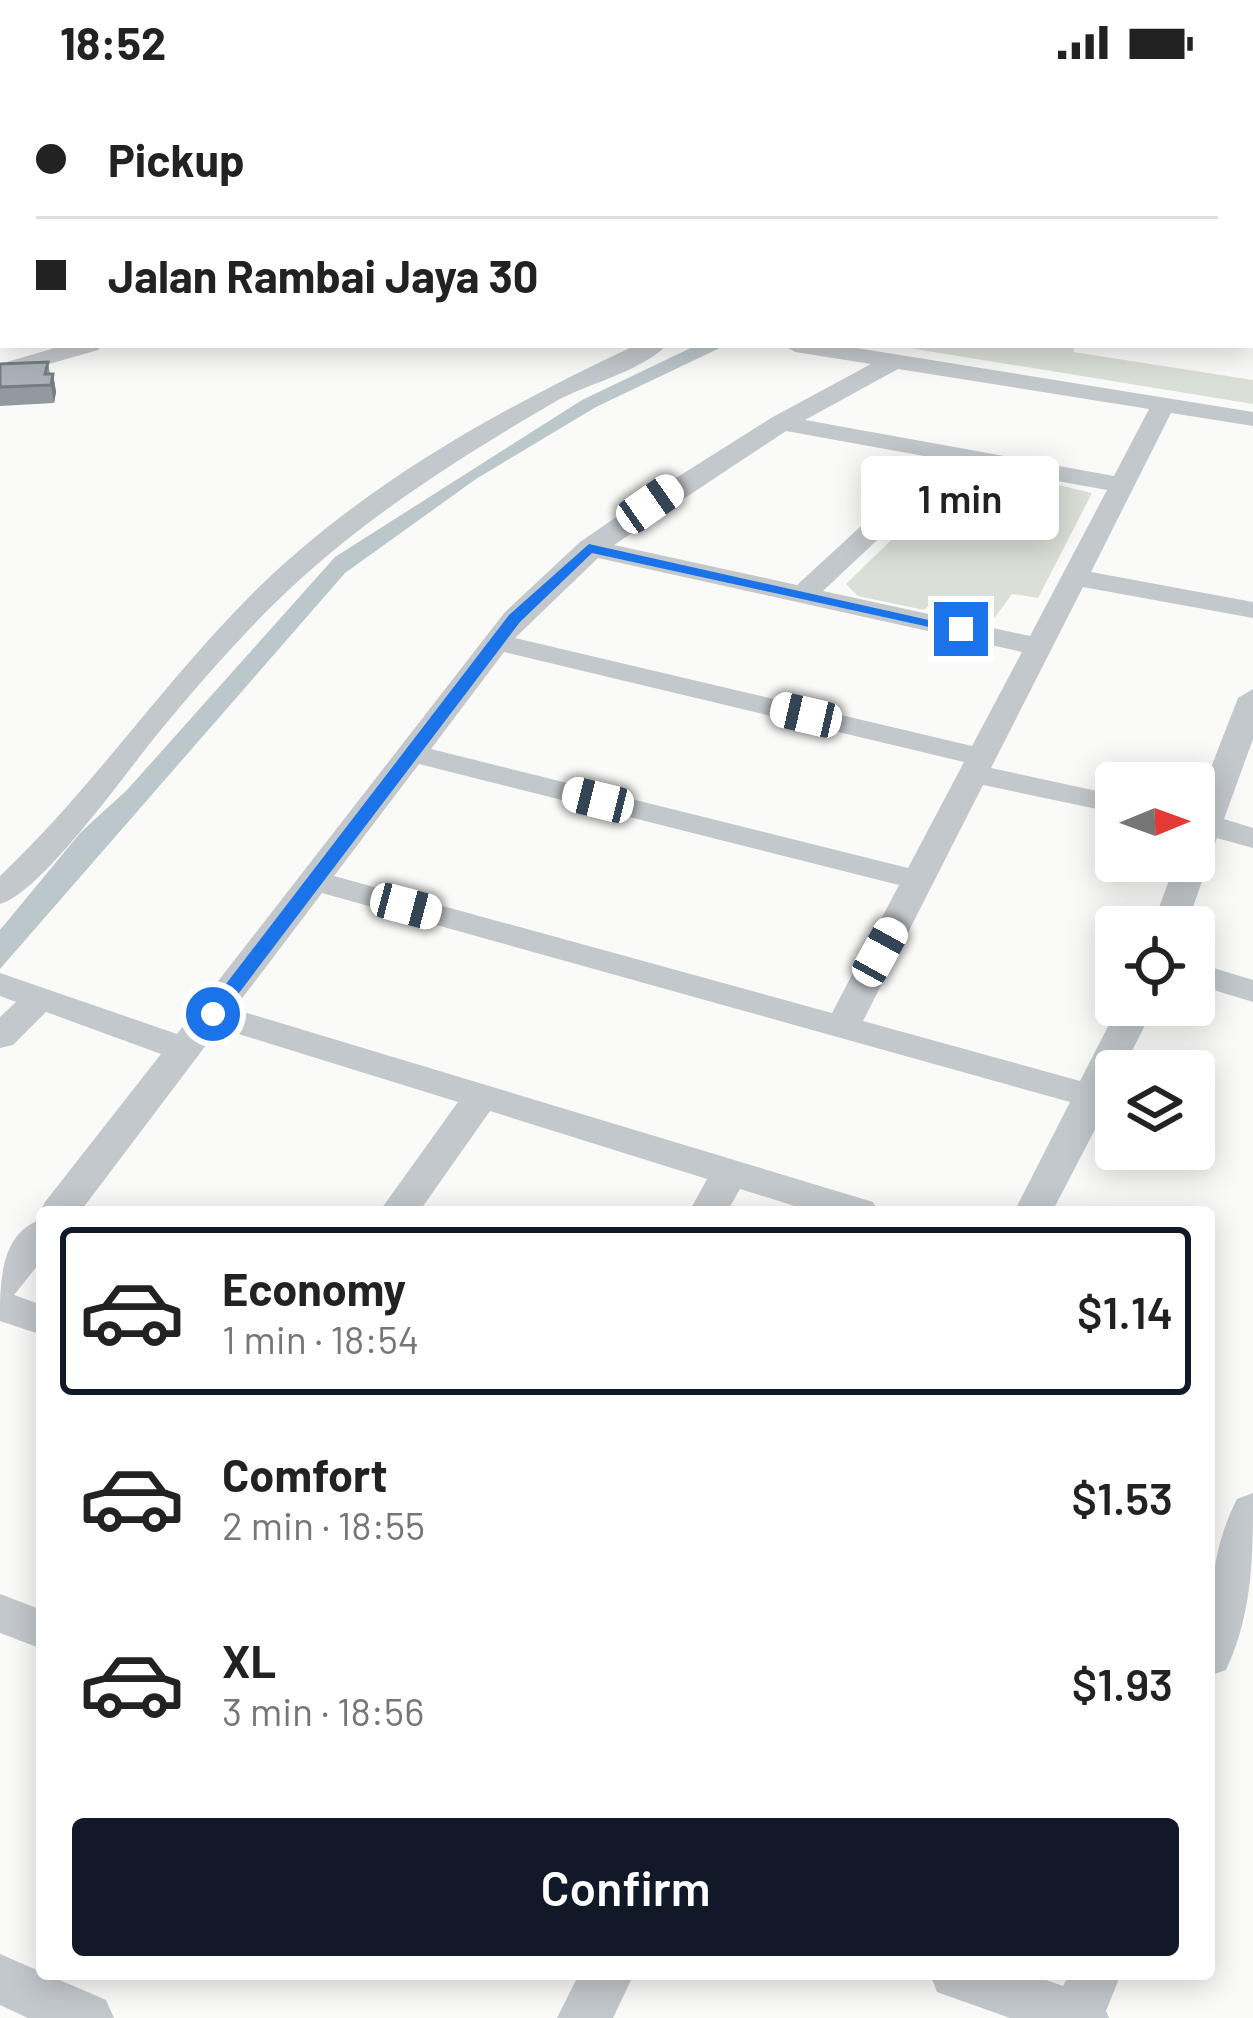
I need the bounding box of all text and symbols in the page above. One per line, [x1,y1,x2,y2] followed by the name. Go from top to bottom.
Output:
[60,15,166,69] text: 18:52
[108,132,245,186] text: Pickup
[108,248,539,302] text: Jalan Rambai Jaya 30
[862,455,1060,539] callout: 1 min
[610,469,690,539] car
[917,474,1003,521] text: 1 min
[934,602,988,656] route end
[767,689,845,741] car
[1095,762,1215,882] north arrow
[1095,762,1215,1170] map controls
[559,774,637,826] car
[367,879,445,933] car
[1095,906,1215,1026] button: locate
[847,912,913,992] car
[186,987,240,1041] route start
[1095,1050,1215,1170] button: layers
[78,1257,186,1365] icon: car
[222,1261,406,1315] text: Economy
[1077,1284,1173,1338] text: $1.14
[222,1315,419,1362] text: 1 min · 18:54
[78,1443,186,1551] icon: car
[222,1447,388,1501] text: Comfort
[1072,1470,1173,1524] text: $1.53
[222,1501,425,1548] text: 2 min · 18:55
[78,1629,186,1737] icon: car
[222,1633,276,1687] text: XL
[1072,1656,1173,1710] text: $1.93
[222,1687,424,1734] text: 3 min · 18:56
[72,1818,1179,1956] button: Confirm

